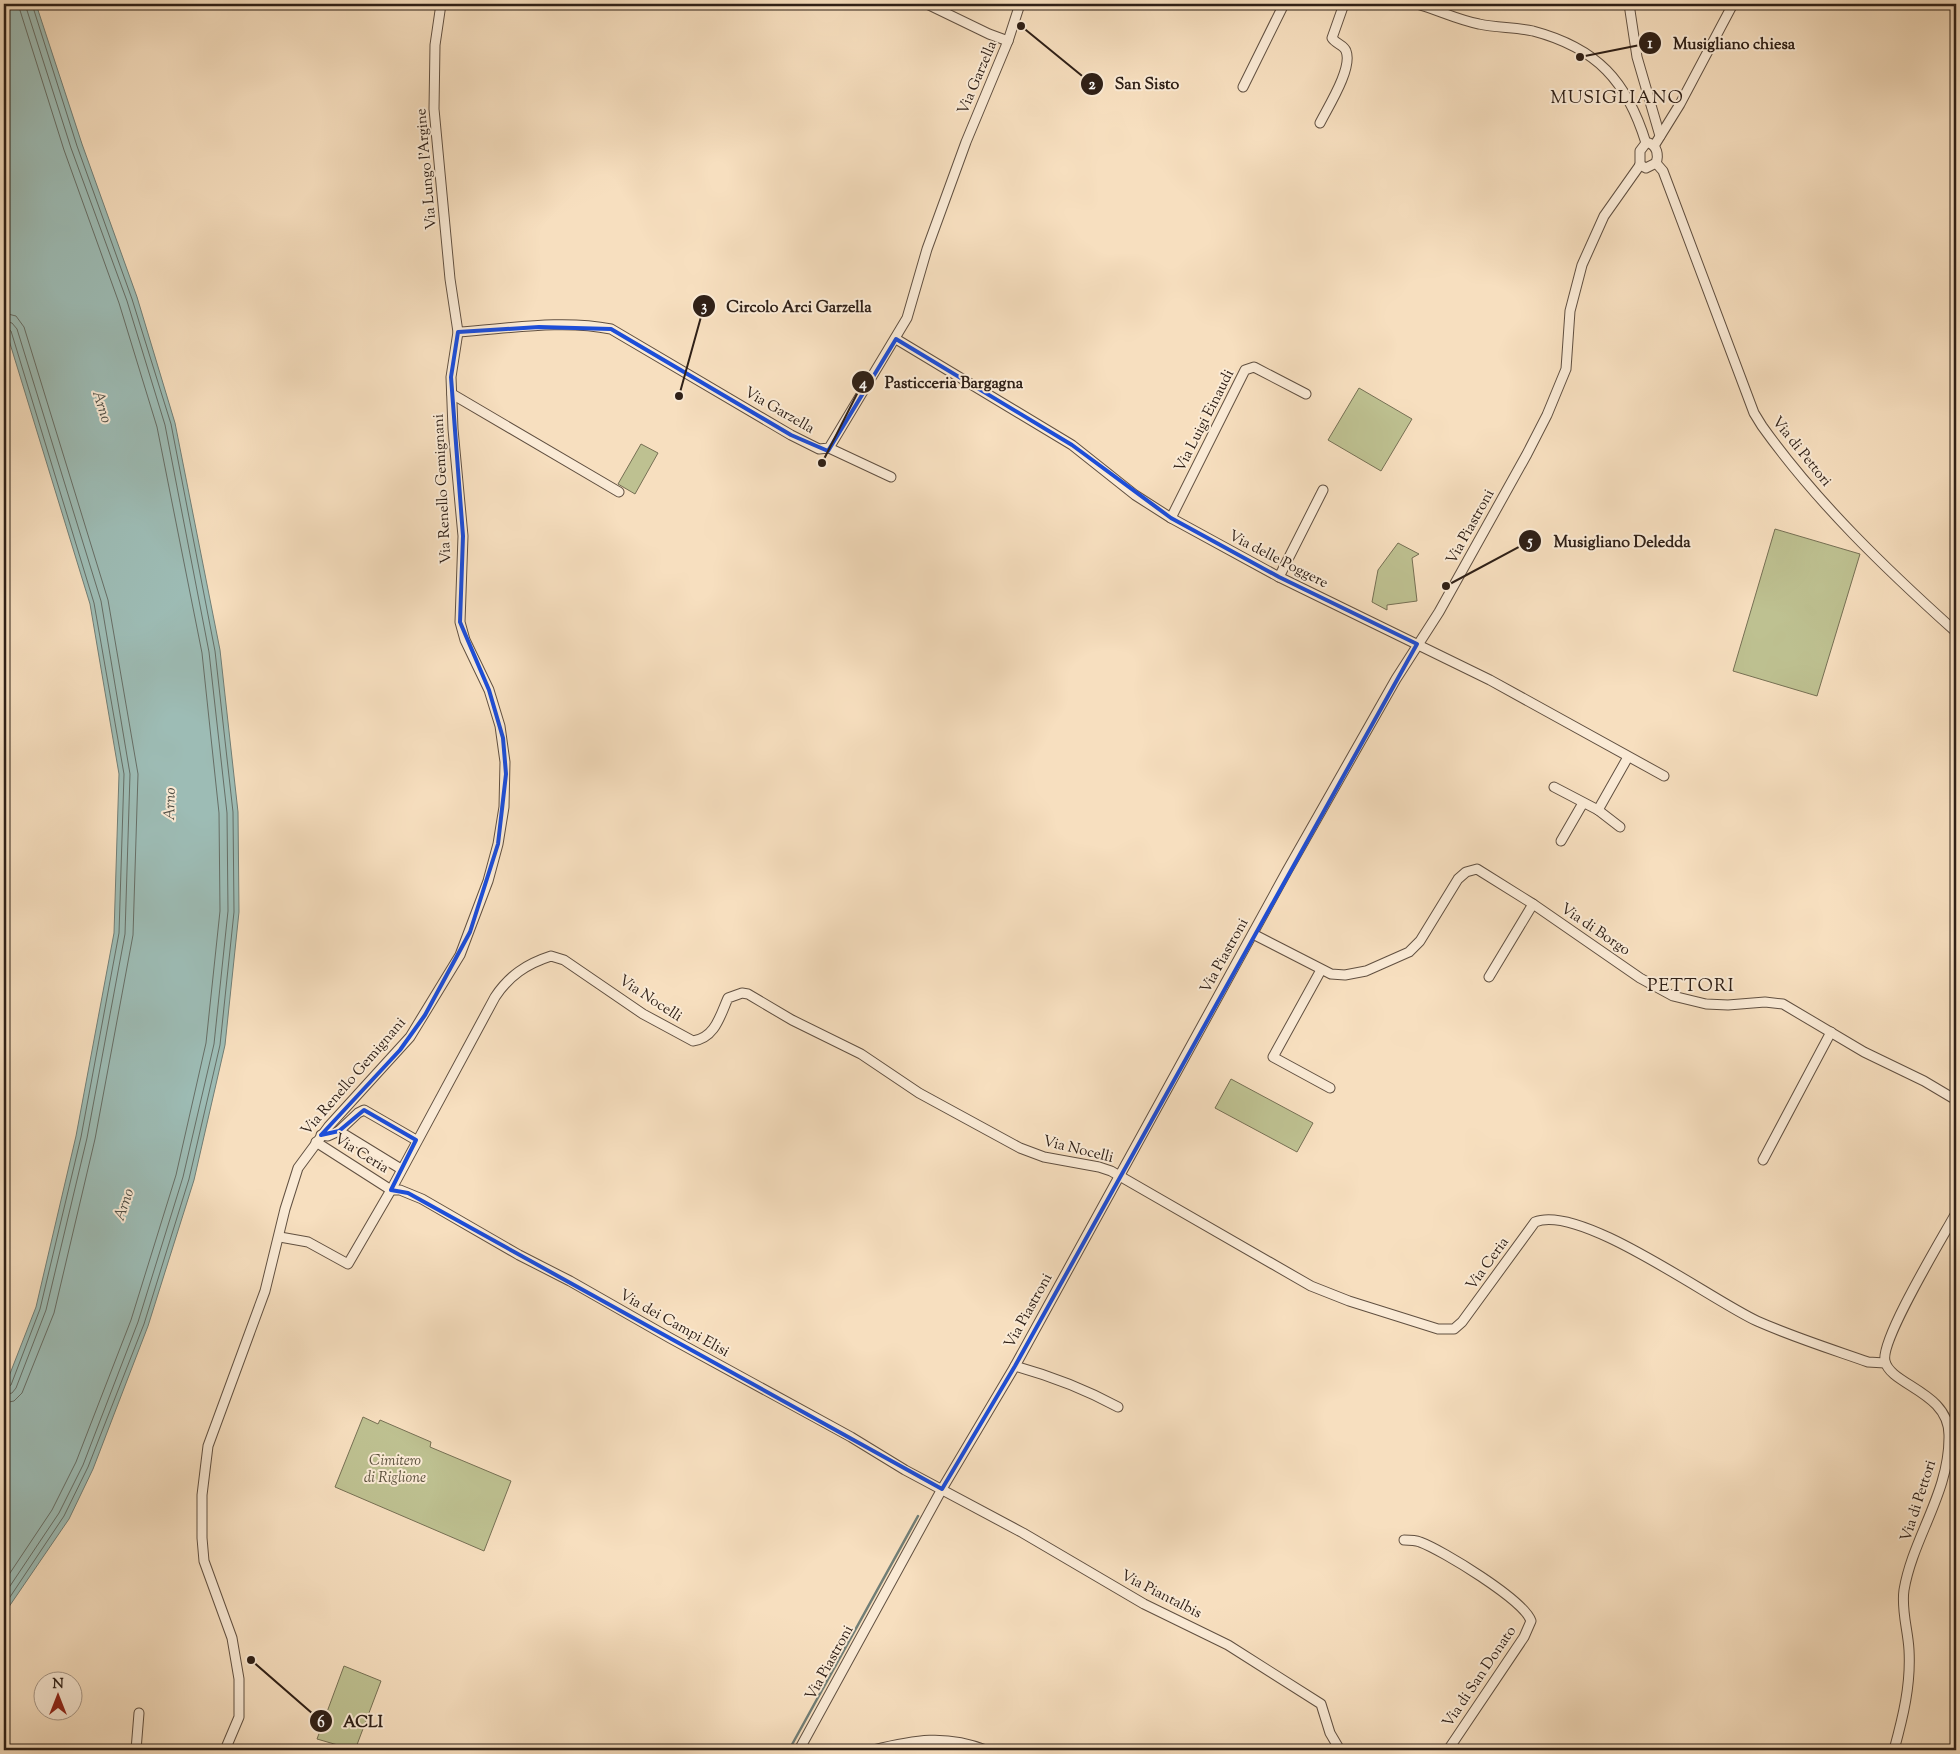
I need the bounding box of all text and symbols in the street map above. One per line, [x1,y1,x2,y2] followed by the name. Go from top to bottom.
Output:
[1638,27,1805,58] callout: Musigliano chiesa
[1647,34,1653,55] text: 1
[1673,34,1796,57] text: Musigliano chiesa
[953,38,1003,118] street label: Via Garzella
[1080,68,1189,99] callout: San Sisto
[1115,74,1179,97] text: San Sisto
[1088,75,1096,96] text: 2
[1550,86,1684,112] district label: MUSIGLIANO
[411,107,443,231] street label: Via Lungo l'Argine
[692,291,882,322] callout: Circolo Arci Garzella
[701,297,707,318] text: 3
[726,297,872,320] text: Circolo Arci Garzella
[1170,366,1240,476] street label: Via Luigi Einaudi
[850,367,1034,398] callout: Pasticceria Bargagna
[885,373,1024,396] text: Pasticceria Bargagna
[858,374,867,395] text: 4
[740,382,818,440] street label: Via Garzella
[85,388,117,426] water label: Arno
[429,413,457,565] street label: Via Renello Gemignani
[1766,413,1836,491] street label: Via di Pettori
[1442,486,1500,568] street label: Via Piastroni
[1225,526,1331,594] street label: Via delle Poggere
[1518,526,1700,557] callout: Musigliano Deledda
[1526,532,1533,553] text: 5
[1553,532,1691,555] text: Musigliano Deledda
[159,787,183,821] water label: Arno
[1556,899,1634,961] street label: Via di Borgo
[1196,915,1254,997] street label: Via Piastroni
[614,971,686,1027] street label: Via Nocelli
[1647,974,1735,1000] district label: PETTORI
[297,1013,411,1141] street label: Via Renello Gemignani
[330,1129,393,1179] street label: Via Ceria
[1041,1131,1115,1169] street label: Via Nocelli
[109,1186,141,1224] water label: Arno
[1462,1233,1514,1295] street label: Via Ceria
[1000,1270,1058,1352] street label: Via Piastroni
[615,1285,733,1363] street label: Via dei Campi Elisi
[364,1451,426,1489] park label: Cimitero di Riglione
[1896,1458,1942,1544] street label: Via di Pettori
[1117,1566,1205,1624] street label: Via Piantalbis
[801,1622,859,1704] street label: Via Piastroni
[1438,1622,1522,1732] street label: Via di San Donato
[32,1672,82,1722] north arrow
[52,1675,64,1695] text: N
[308,1706,393,1737] callout: ACLI
[343,1712,384,1735] text: ACLI
[317,1713,325,1734] text: 6

